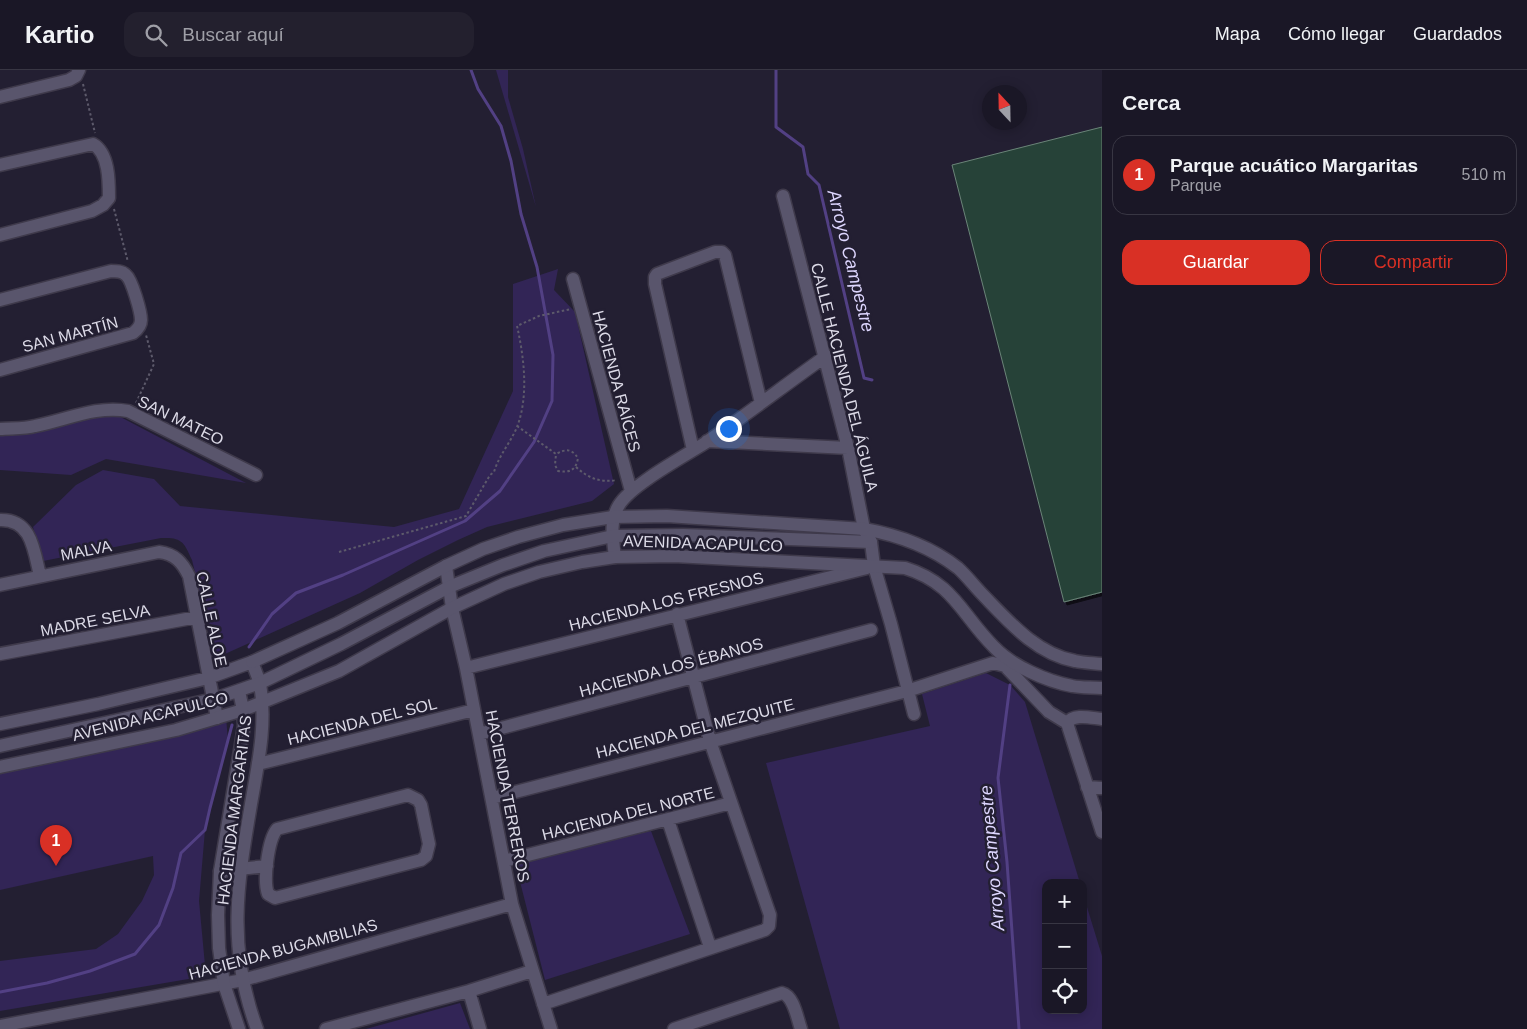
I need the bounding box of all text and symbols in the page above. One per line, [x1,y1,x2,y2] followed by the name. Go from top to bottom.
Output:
[124,12,474,57] search box
[25,21,94,48] text: Kartio
[142,21,170,49] icon: search
[182,24,284,45] text: Buscar aquí
[1215,24,1260,44] text: Mapa
[1288,24,1385,44] text: Cómo llegar
[1413,24,1502,44] text: Guardados
[982,85,1027,130] north arrow
[1122,91,1180,114] text: Cerca
[1170,155,1418,176] text: Parque acuático Margaritas
[1135,166,1143,183] text: 1
[1462,166,1506,183] text: 510 m
[1170,177,1222,194] text: Parque
[823,187,878,334] water label: Arroyo Campestre
[1122,240,1310,285] button: Guardar
[1320,240,1507,285] button: Compartir
[808,261,882,494] street label: CALLE HACIENDA DEL ÁGUILA
[589,308,645,454] street label: HACIENDA RAÍCES
[20,313,120,355] street label: SAN MARTÍN
[135,392,226,448] street label: SAN MATEO
[716,416,742,442] your location
[623,532,783,555] street label: AVENIDA ACAPULCO
[59,537,113,564] street label: MALVA
[567,569,765,634] street label: HACIENDA LOS FRESNOS
[193,570,230,668] street label: CALLE ALOE
[39,601,152,639] street label: MADRE SELVA
[577,634,765,700] street label: HACIENDA LOS ÉBANOS
[71,689,230,744] street label: AVENIDA ACAPULCO
[286,695,439,748] street label: HACIENDA DEL SOL
[594,696,796,761] street label: HACIENDA DEL MEZQUITE
[482,709,533,884] street label: HACIENDA TERREROS
[214,714,255,906] street label: HACIENDA MARGARITAS
[540,784,716,843] street label: HACIENDA DEL NORTE
[976,784,1008,933] water label: Arroyo Campestre
[40,825,72,866] pin: 1
[1042,879,1087,1014] map controls
[1042,879,1087,924] button: +
[187,916,379,983] street label: HACIENDA BUGAMBILIAS
[1042,924,1087,969] button: −
[1042,969,1087,1014] button: locate

